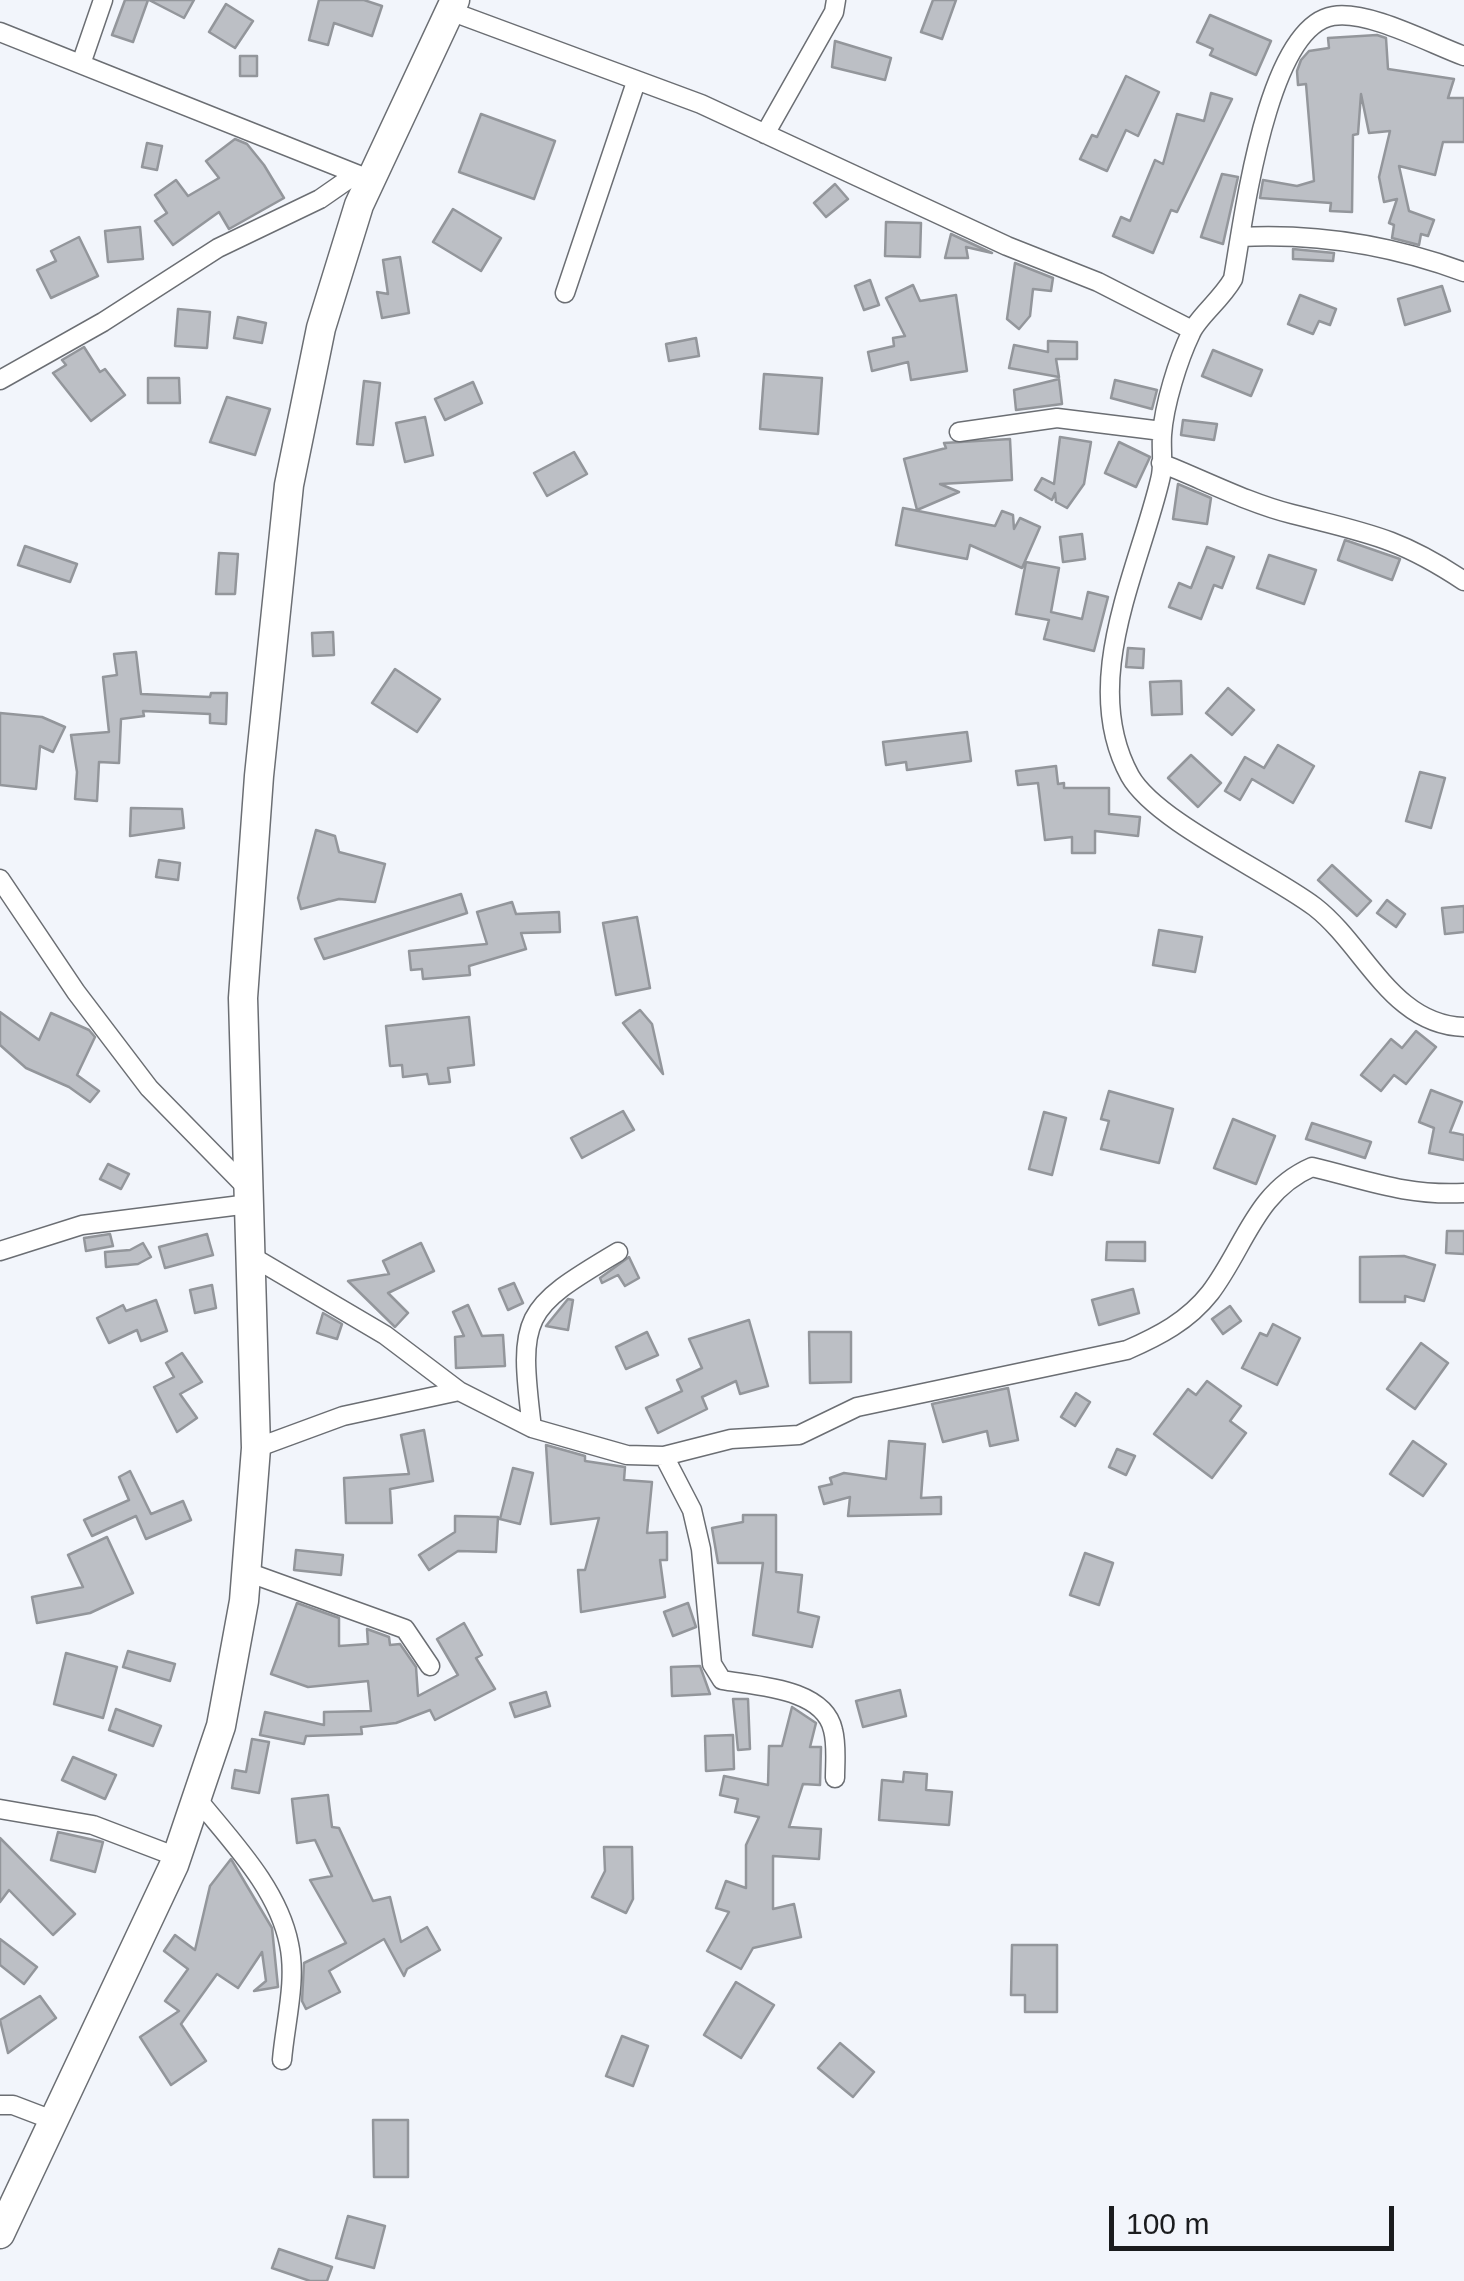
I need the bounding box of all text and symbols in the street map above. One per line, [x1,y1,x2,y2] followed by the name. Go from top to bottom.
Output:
[1114,2186,1399,2248] scale bar
[1126,2207,1209,2240] text: 100 m

